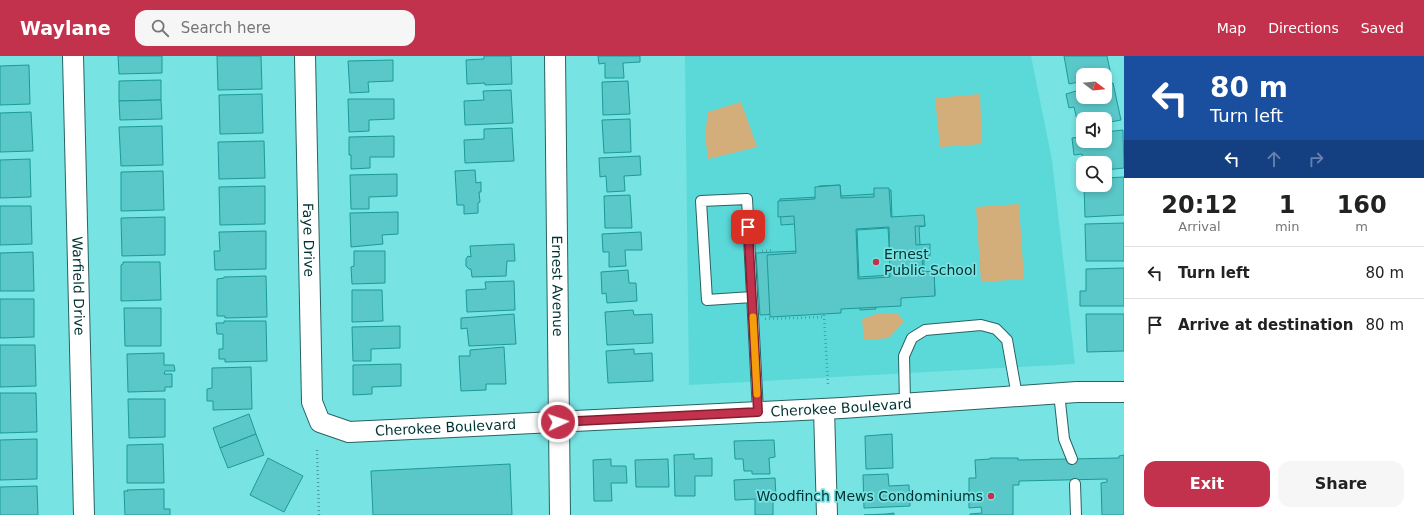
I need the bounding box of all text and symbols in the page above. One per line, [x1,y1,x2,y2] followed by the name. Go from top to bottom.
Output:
[135,10,415,46] search box
[20,17,111,39] text: Waylane
[149,17,171,39] icon: search
[181,19,271,37] text: Search here
[1217,20,1246,36] text: Map
[1268,20,1339,36] text: Directions
[1361,20,1404,36] text: Saved
[1076,68,1112,104] north arrow
[1076,68,1112,192] map controls
[1210,71,1288,104] text: 80 m
[1144,72,1196,124] icon: left
[1210,105,1283,126] text: Turn left
[1076,112,1112,148] button: sound
[1221,148,1243,170] icon: left
[1263,148,1285,170] icon: ahead
[1305,148,1327,170] icon: right
[1076,156,1112,192] button: search
[1161,191,1238,219] text: 20:12
[1279,191,1295,219] text: 1
[1337,191,1387,219] text: 160
[300,203,317,277] street label: Faye Drive
[731,210,765,244] pin
[737,216,759,238] icon: arrive
[1178,219,1221,234] text: Arrival
[1275,219,1299,234] text: min
[1355,219,1368,234] text: m
[549,235,566,337] street label: Ernest Avenue
[69,236,88,336] street label: Warfield Drive
[884,246,976,278] place label: Ernest Public School
[871,257,881,267] marker: Ernest Public School
[1144,262,1166,284] icon: left
[1178,264,1250,282] text: Turn left
[1366,264,1404,282] text: 80 m
[1144,314,1166,336] icon: arrive
[1178,316,1353,334] text: Arrive at destination
[1366,316,1404,334] text: 80 m
[770,395,912,419] street label: Cherokee Boulevard
[537,401,579,443] position arrow
[375,416,517,439] street label: Cherokee Boulevard
[1144,461,1270,507] button: Exit
[1278,461,1404,507] button: Share
[757,488,983,504] place label: Woodfinch Mews Condominiums
[986,491,996,501] marker: Woodfinch Mews Condominiums

